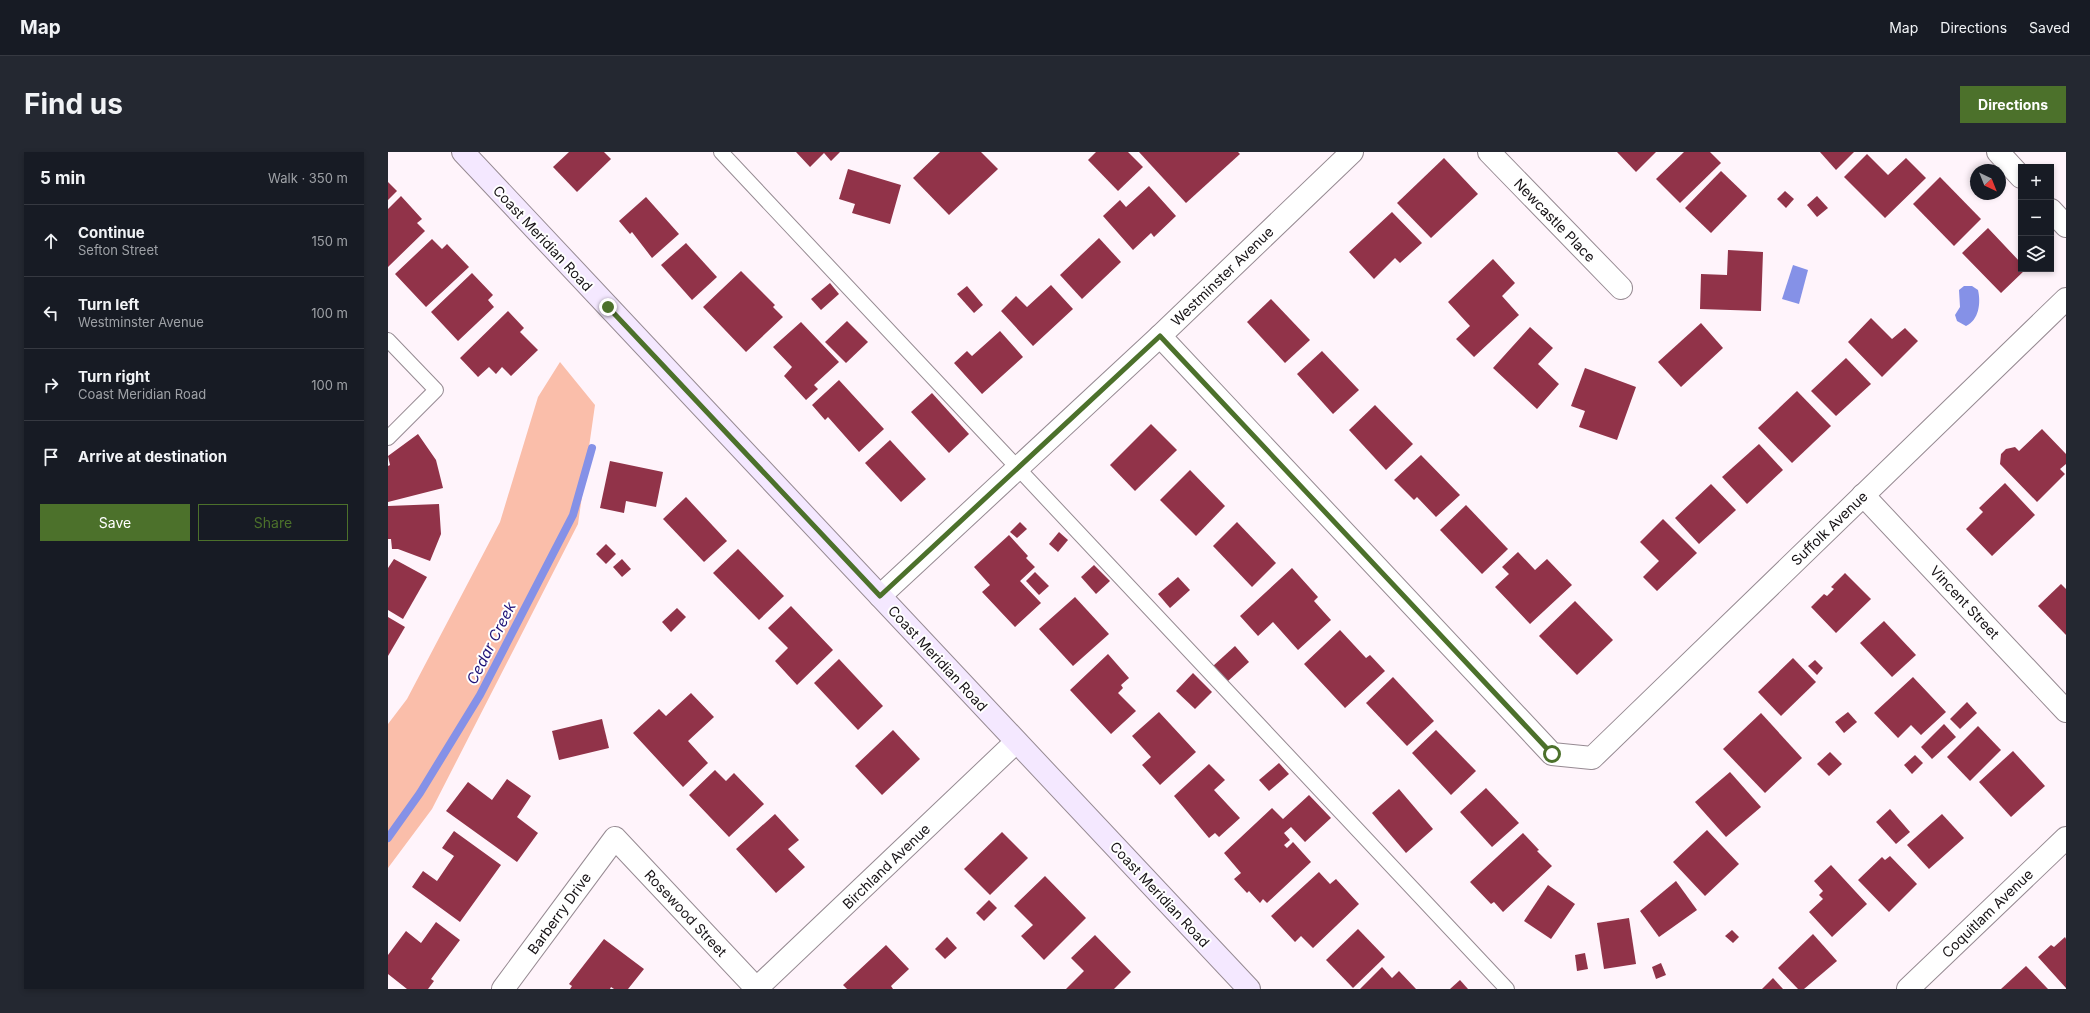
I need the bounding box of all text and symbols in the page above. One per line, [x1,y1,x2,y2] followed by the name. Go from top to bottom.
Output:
[20,16,61,39] text: Map
[1889,19,1918,36] text: Map
[1940,19,2007,36] text: Directions
[2029,19,2070,36] text: Saved
[1960,86,2066,123] button: Directions
[24,87,123,121] text: Find us
[1970,164,2006,200] north arrow
[2018,164,2054,272] map controls
[2018,164,2054,200] button: +
[40,168,86,188] text: 5 min
[268,170,348,186] text: Walk · 350 m
[1511,175,1599,265] street label: Newcastle Place
[490,182,596,294] street label: Coast Meridian Road
[2018,200,2054,236] button: −
[78,223,145,242] text: Continue
[1167,223,1277,329] street label: Westminster Avenue
[40,230,62,252] icon: ahead
[312,233,348,249] text: 150 m
[2018,236,2054,272] button: layers
[78,242,158,258] text: Sefton Street
[78,295,139,314] text: Turn left
[599,298,617,316] route end
[40,302,62,324] icon: left
[311,305,348,321] text: 100 m
[78,314,204,330] text: Westminster Avenue
[78,367,150,386] text: Turn right
[40,374,62,396] icon: right
[311,377,348,393] text: 100 m
[78,386,206,402] text: Coast Meridian Road
[40,446,62,468] icon: arrive
[78,447,227,466] text: Arrive at destination
[1787,487,1871,569] street label: Suffolk Avenue
[40,504,190,541] button: Save
[198,504,348,541] button: Share
[1927,562,2003,642] street label: Vincent Street
[462,598,520,687] water label: Cedar Creek
[885,602,991,714] street label: Coast Meridian Road
[1543,745,1561,763] route start
[839,820,933,912] street label: Birchland Avenue
[1107,838,1213,950] street label: Coast Meridian Road
[1938,865,2036,961] street label: Coquitlam Avenue
[641,866,731,960] street label: Rosewood Street
[524,869,594,957] street label: Barberry Drive

